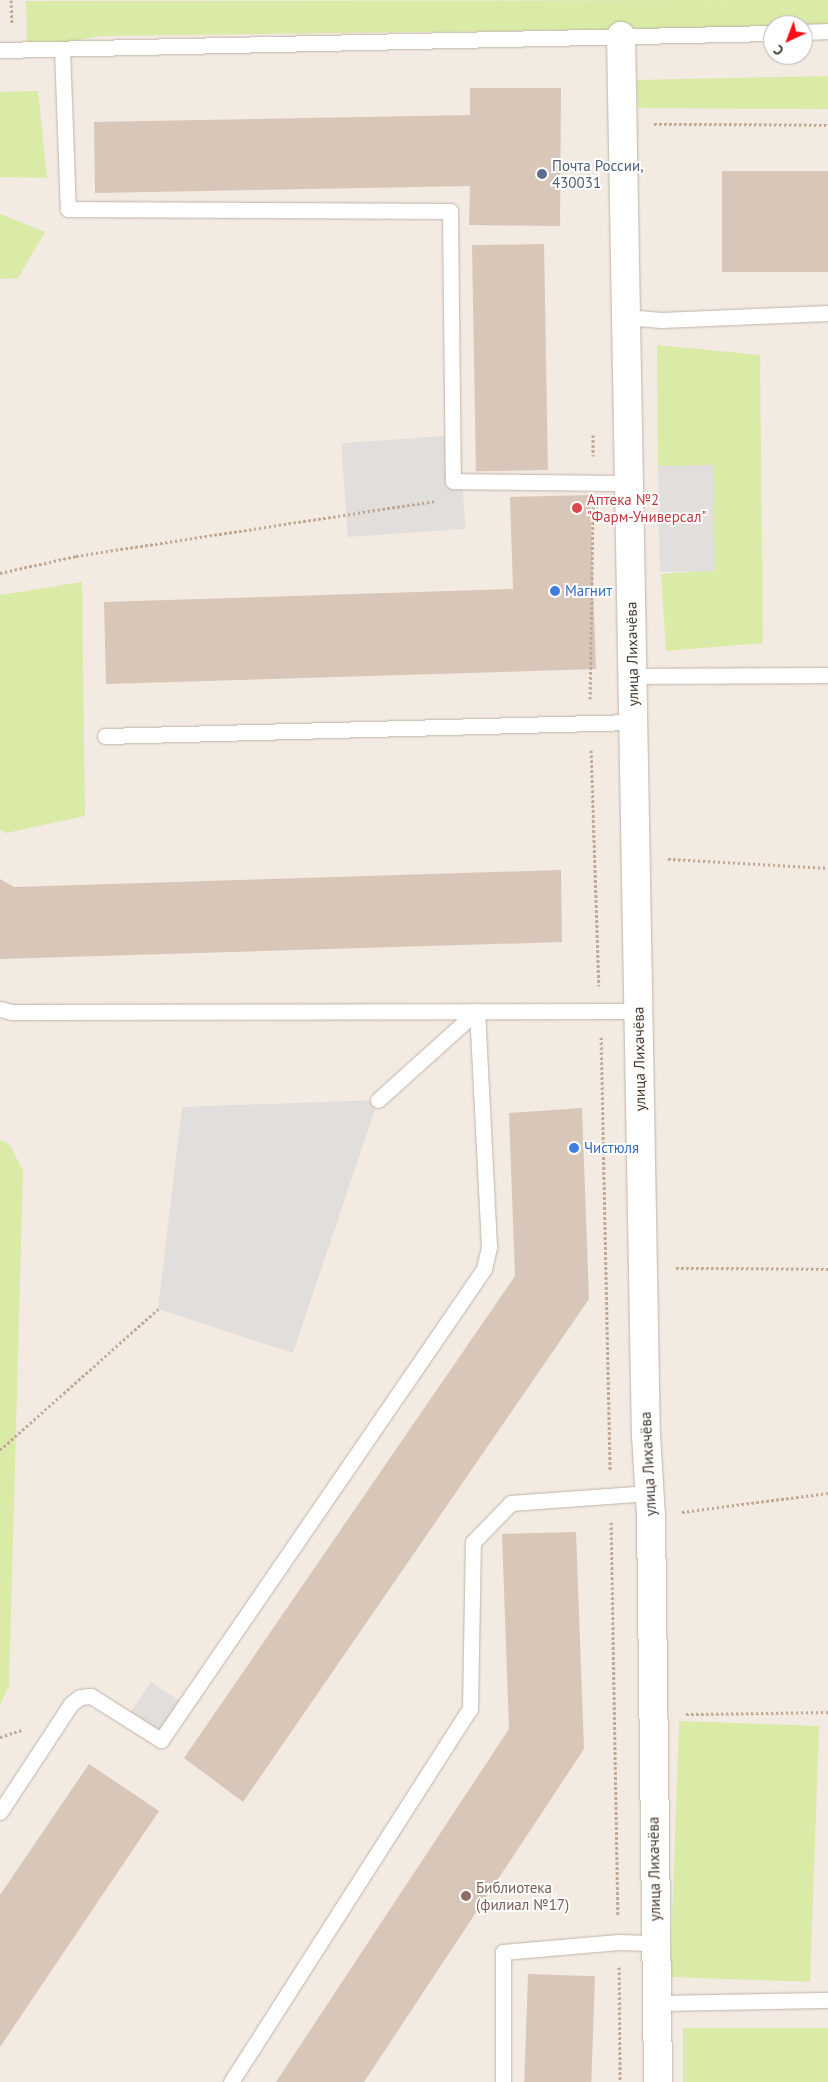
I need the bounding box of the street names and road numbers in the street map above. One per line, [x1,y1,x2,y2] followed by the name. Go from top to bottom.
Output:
[622,601,642,707] street label: улица Лихачёва
[629,1006,649,1112] street label: улица Лихачёва
[636,1411,660,1517] street label: улица Лихачёва
[644,1816,664,1922] street label: улица Лихачёва

